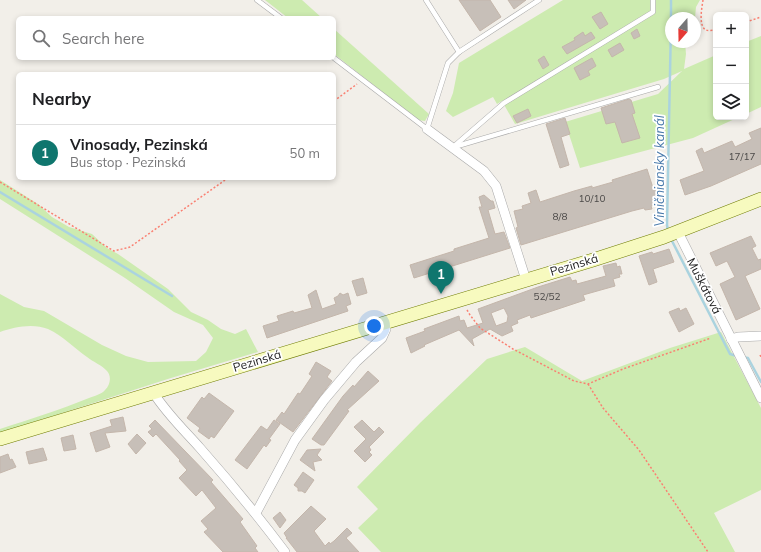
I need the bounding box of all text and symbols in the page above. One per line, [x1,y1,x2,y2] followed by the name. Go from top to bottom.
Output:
[665,12,701,48] north arrow
[713,12,749,120] map controls
[713,12,749,48] button: +
[16,16,336,60] search box
[30,27,52,49] icon: search
[62,29,144,48] text: Search here
[713,48,749,84] button: −
[713,84,749,120] button: layers
[32,88,91,109] text: Nearby
[651,114,667,227] water label: Viničniansky kanál
[70,135,208,154] text: Vinosady, Pezinská
[41,145,49,161] text: 1
[290,145,320,161] text: 50 m
[729,150,755,163] house number: 17/17
[70,154,186,170] text: Bus stop · Pezinská
[579,192,605,205] house number: 10/10
[553,210,567,223] house number: 8/8
[548,250,600,279] street label: Pezinská
[684,255,725,316] street label: Muškátová
[428,261,454,294] pin: 1
[534,290,560,303] house number: 52/52
[364,316,384,336] your location
[231,346,283,375] street label: Pezinská

